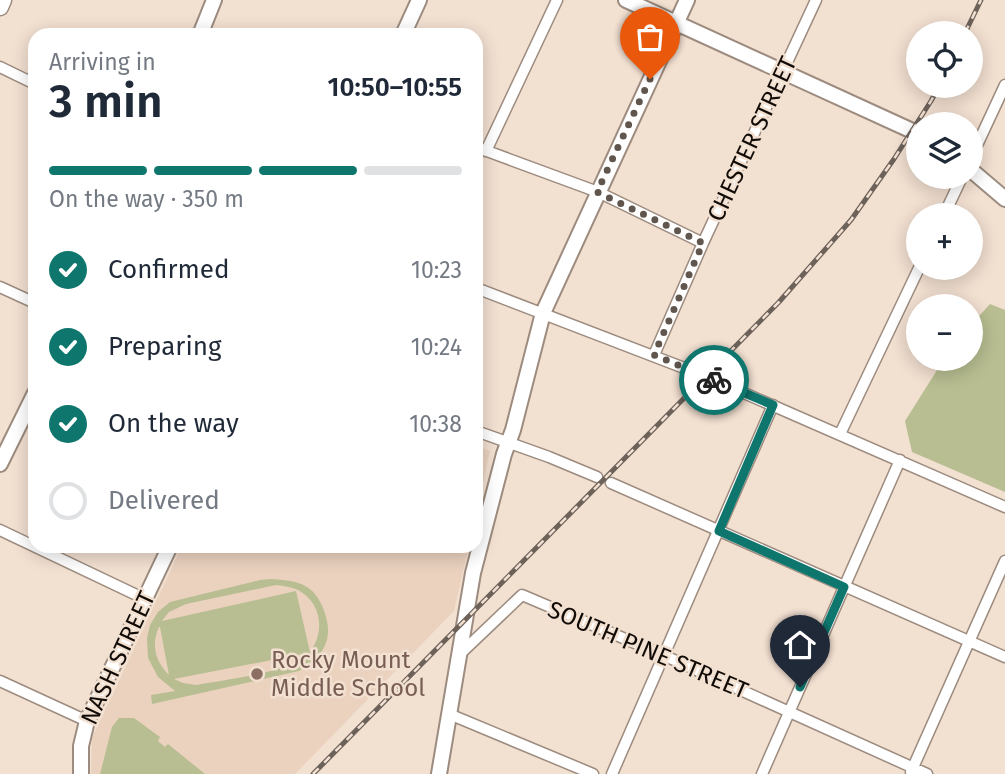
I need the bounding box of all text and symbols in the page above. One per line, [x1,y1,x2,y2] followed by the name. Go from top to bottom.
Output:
[620,7,680,79] pin
[631,18,669,56] icon: bag
[906,21,983,371] map controls
[906,21,983,98] button: locate
[49,48,156,76] text: Arriving in
[702,52,803,226] street label: CHESTER STREET
[328,72,462,103] text: 10:50–10:55
[49,74,163,129] text: 3 min
[906,112,983,189] button: layers
[49,185,244,213] text: On the way · 350 m
[906,203,983,280] button: +
[49,251,87,289] icon: check
[108,254,229,285] text: Confirmed
[411,256,462,284] text: 10:23
[906,294,983,371] button: −
[49,328,87,366] icon: check
[108,331,221,362] text: Preparing
[411,333,462,361] text: 10:24
[679,345,749,415] courier
[695,361,733,399] icon: bike
[49,405,87,443] icon: check
[108,408,239,439] text: On the way
[409,410,462,438] text: 10:38
[108,485,220,516] text: Delivered
[75,587,161,729] street label: NASH STREET
[544,595,753,705] street label: SOUTH PINE STREET
[770,615,830,687] pin
[781,626,819,664] icon: home
[271,646,425,702] place label: Rocky Mount Middle School
[249,666,265,682] marker: Rocky Mount Middle School

